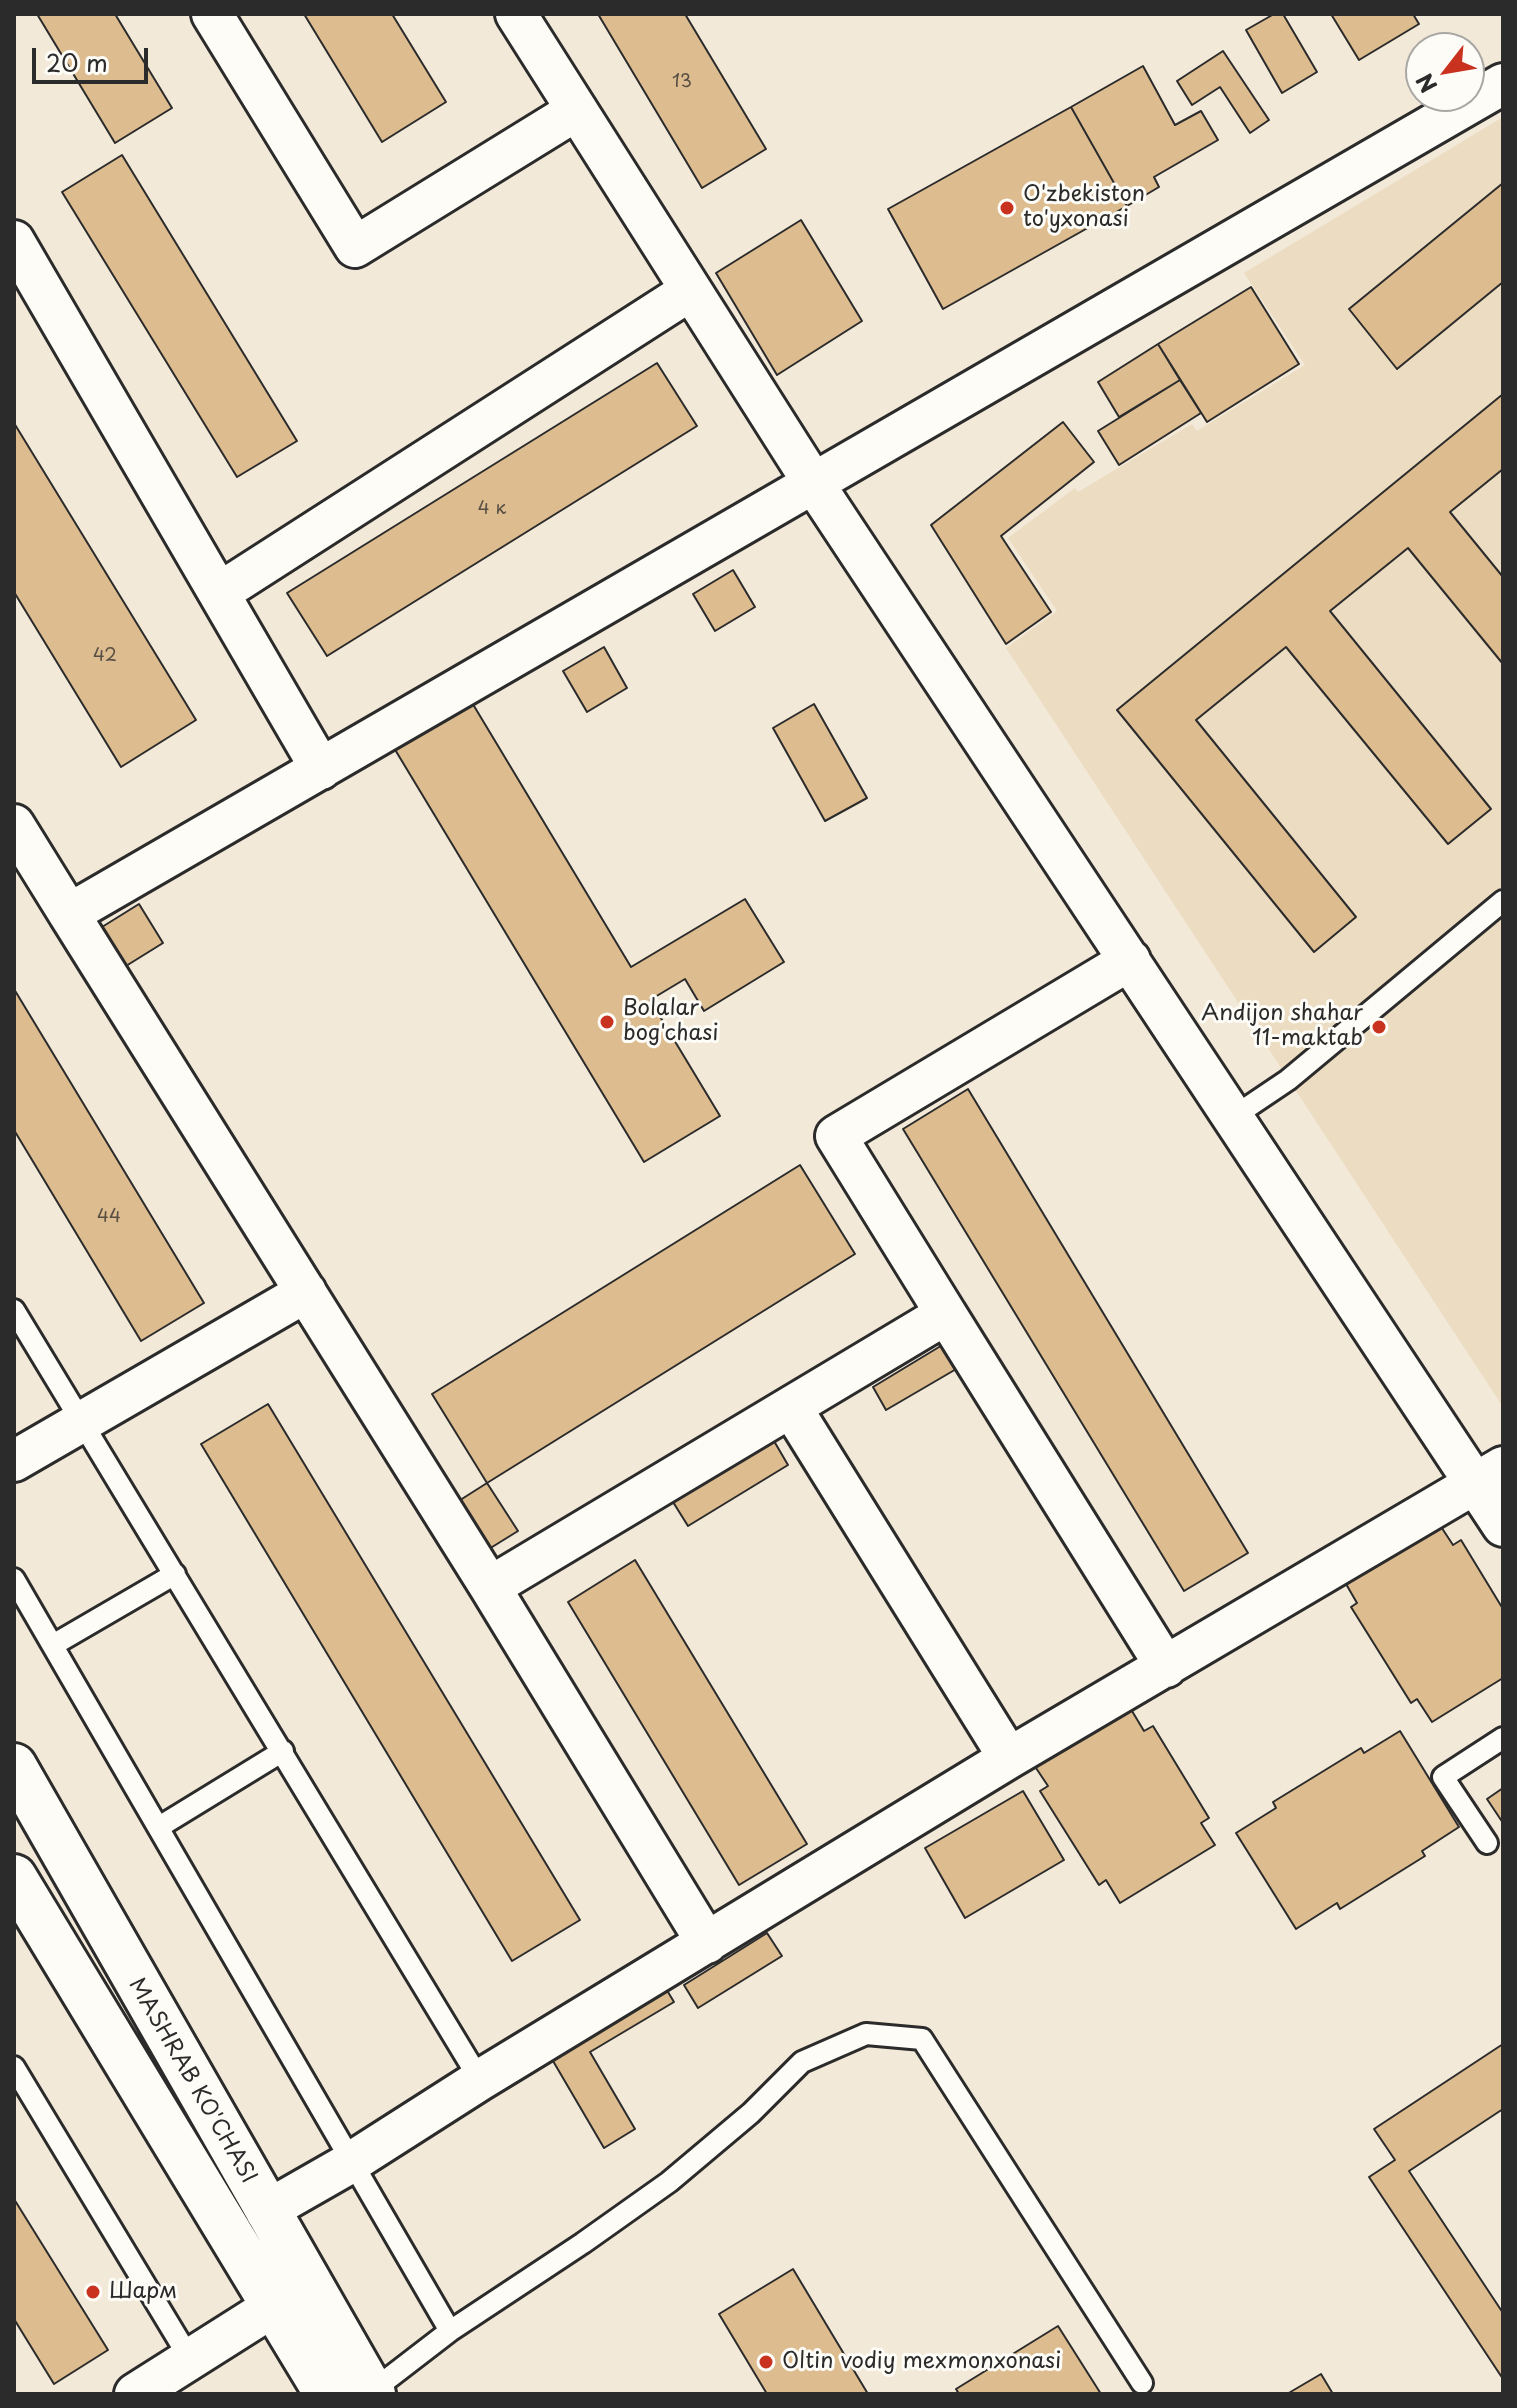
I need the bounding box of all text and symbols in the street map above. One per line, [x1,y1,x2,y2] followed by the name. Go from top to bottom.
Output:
[36,32,152,82] scale bar
[1405,32,1485,112] north arrow
[46,44,108,80] text: 20 m
[1407,68,1444,100] text: N
[672,71,692,93] house number: 13
[1023,182,1145,234] place label: O'zbekiston to'yxonasi
[998,199,1016,217] marker: O'zbekiston to'yxonasi
[478,498,506,520] house number: 4 к
[93,645,117,667] house number: 42
[623,996,719,1048] place label: Bolalar bog'chasi
[1201,1001,1363,1052] place label: Andijon shahar 11-maktab
[598,1013,616,1031] marker: Bolalar bog'chasi
[1370,1018,1388,1036] marker: Andijon shahar 11-maktab
[97,1206,121,1228] house number: 44
[122,1974,262,2188] street label: MASHRAB KO'CHASI
[109,2279,177,2305] place label: Шарм
[84,2283,102,2301] marker: Шарм
[782,2349,1061,2375] place label: Oltin vodiy mexmonxonasi
[757,2353,775,2371] marker: Oltin vodiy mexmonxonasi

